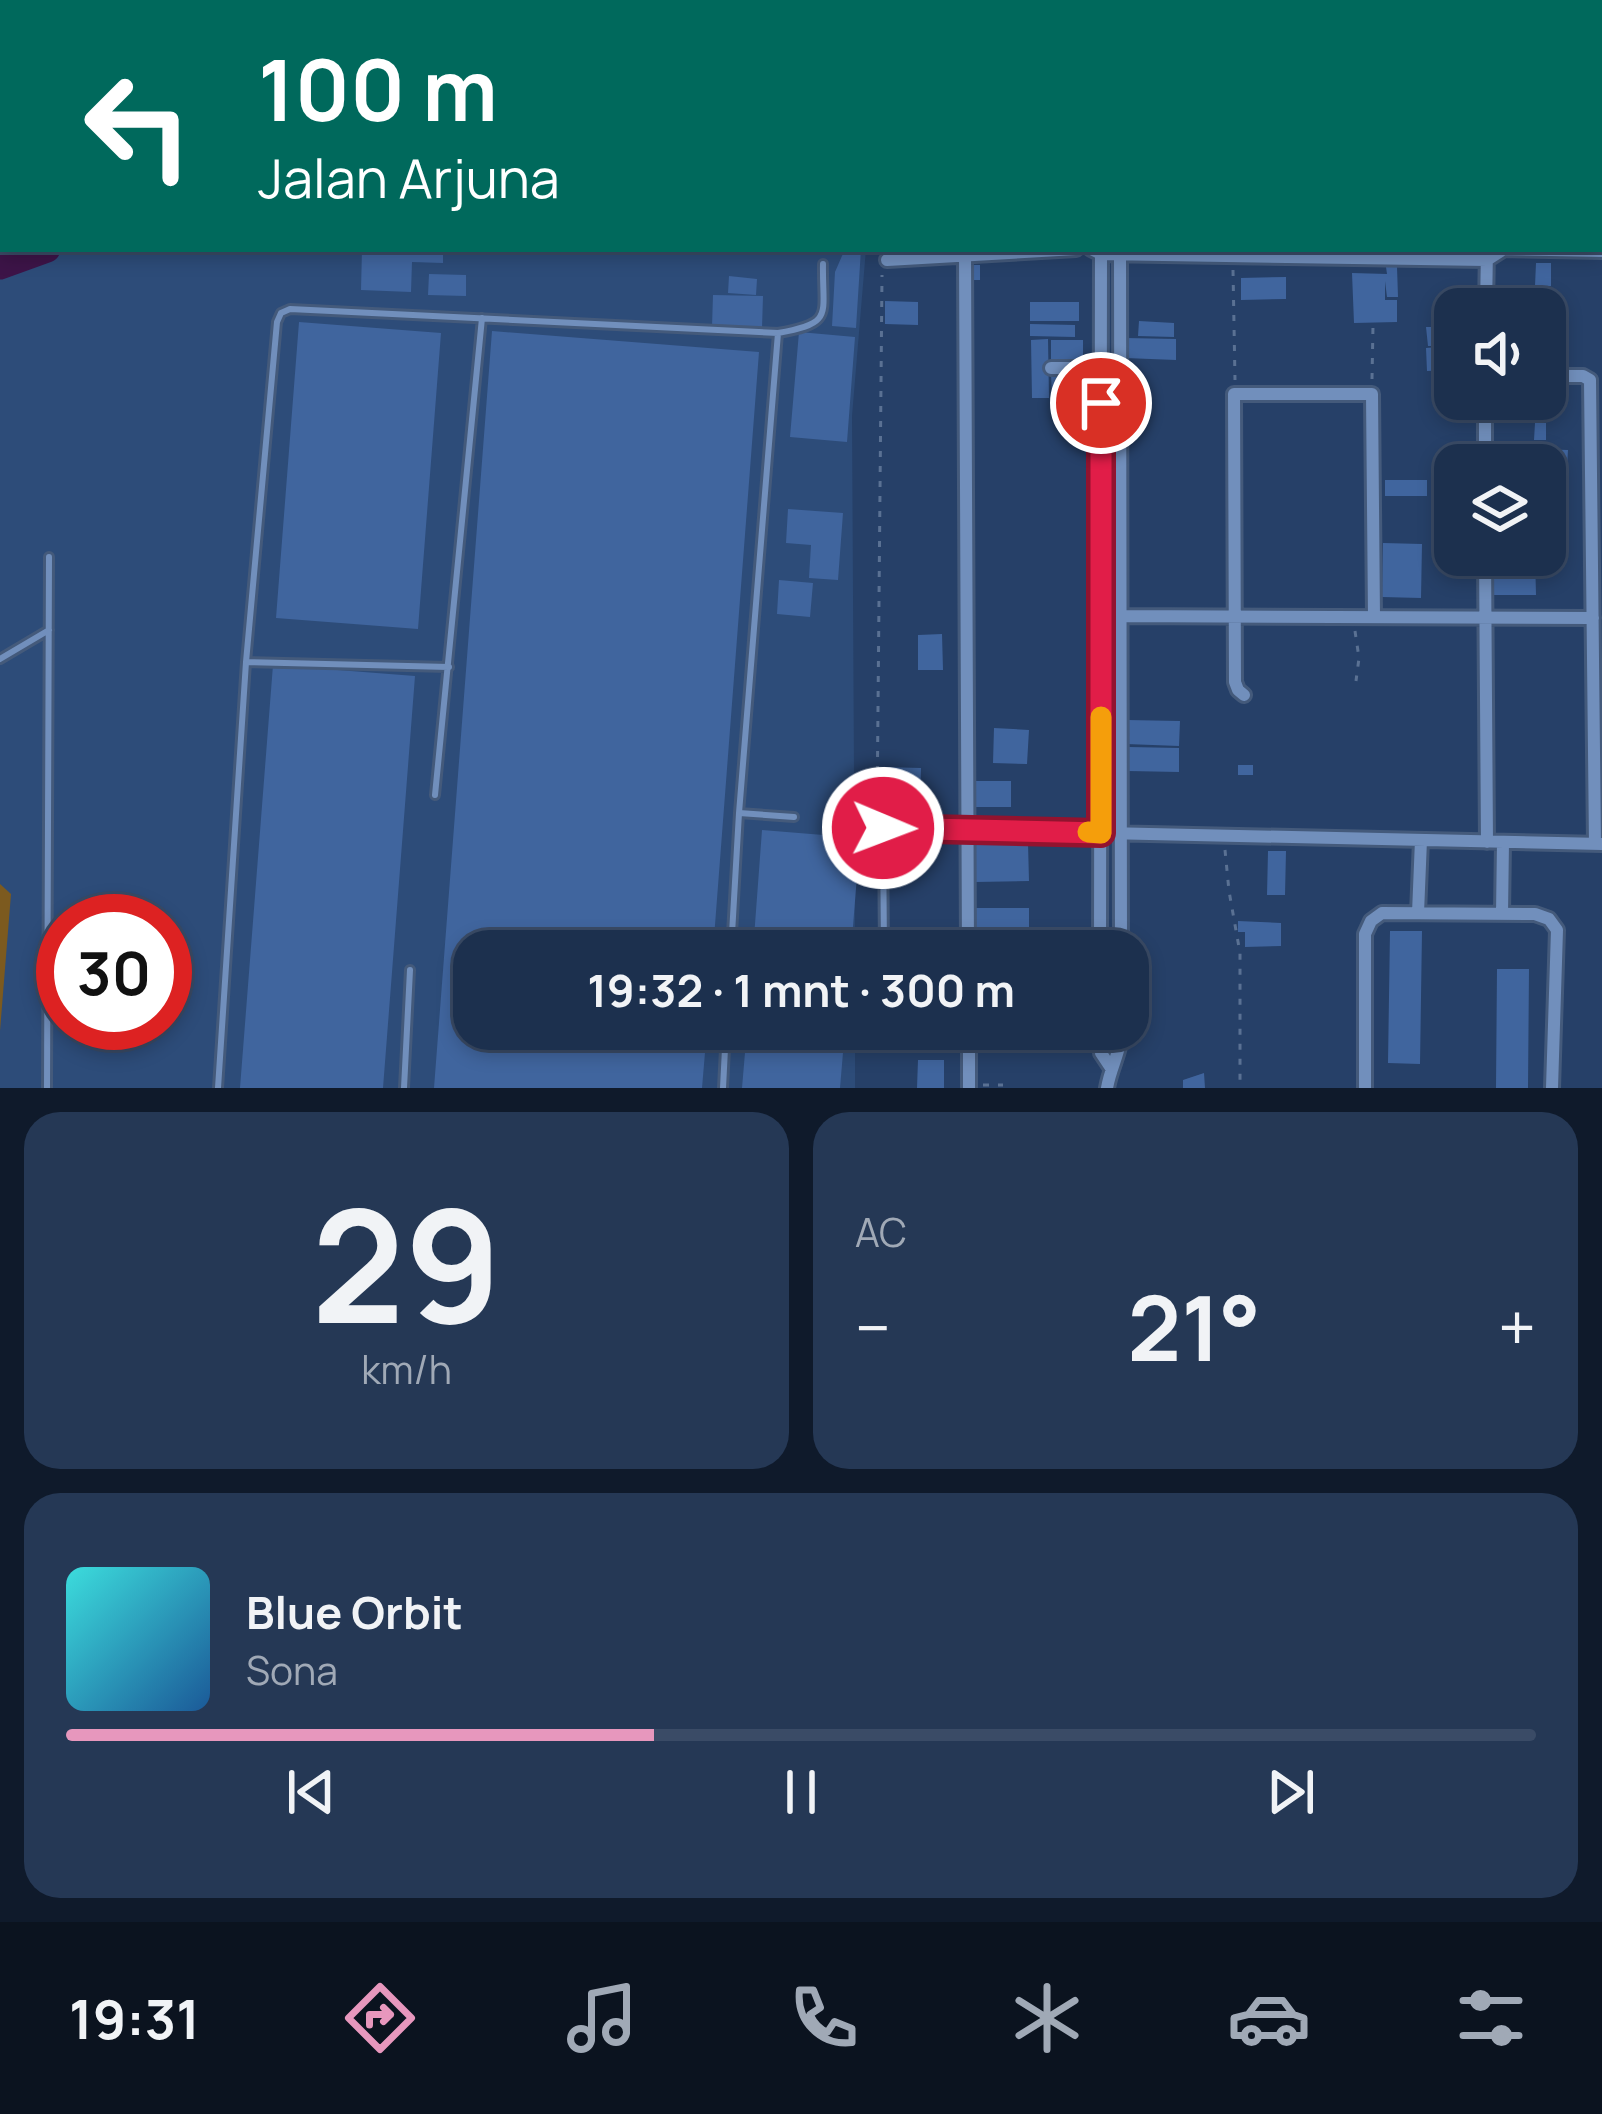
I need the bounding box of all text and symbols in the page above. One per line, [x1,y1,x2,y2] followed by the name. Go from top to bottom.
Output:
[258,31,498,146] text: 100 m
[60,48,216,204] icon: left
[258,140,560,214] text: Jalan Arjuna
[1434,288,1566,576] map controls
[1434,288,1566,420] button: sound
[1050,352,1152,454] pin
[1068,370,1134,436] icon: arrive
[1434,444,1566,576] button: layers
[820,765,946,891] position arrow
[36,894,192,1050] speed limit sign: 30
[587,959,1015,1021] text: 19:32 · 1 mnt · 300 m
[312,1157,501,1370] text: 29
[855,1205,907,1259] text: AC
[1128,1265,1261,1388] text: 21°
[855,1282,891,1372] text: −
[1498,1282,1536,1372] text: +
[361,1342,452,1396] text: km/h
[246,1581,463,1643] text: Blue Orbit
[246,1643,338,1697] text: Sona
[278,1759,344,1825] icon: previous
[768,1759,834,1825] icon: pause
[1258,1759,1324,1825] icon: next
[338,1976,422,2060] icon: directions
[560,1976,644,2060] icon: music
[782,1976,866,2060] icon: phone
[1005,1976,1089,2060] icon: climate
[1227,1976,1311,2060] icon: car
[1449,1976,1533,2060] icon: filters
[69,1981,200,2055] text: 19:31

